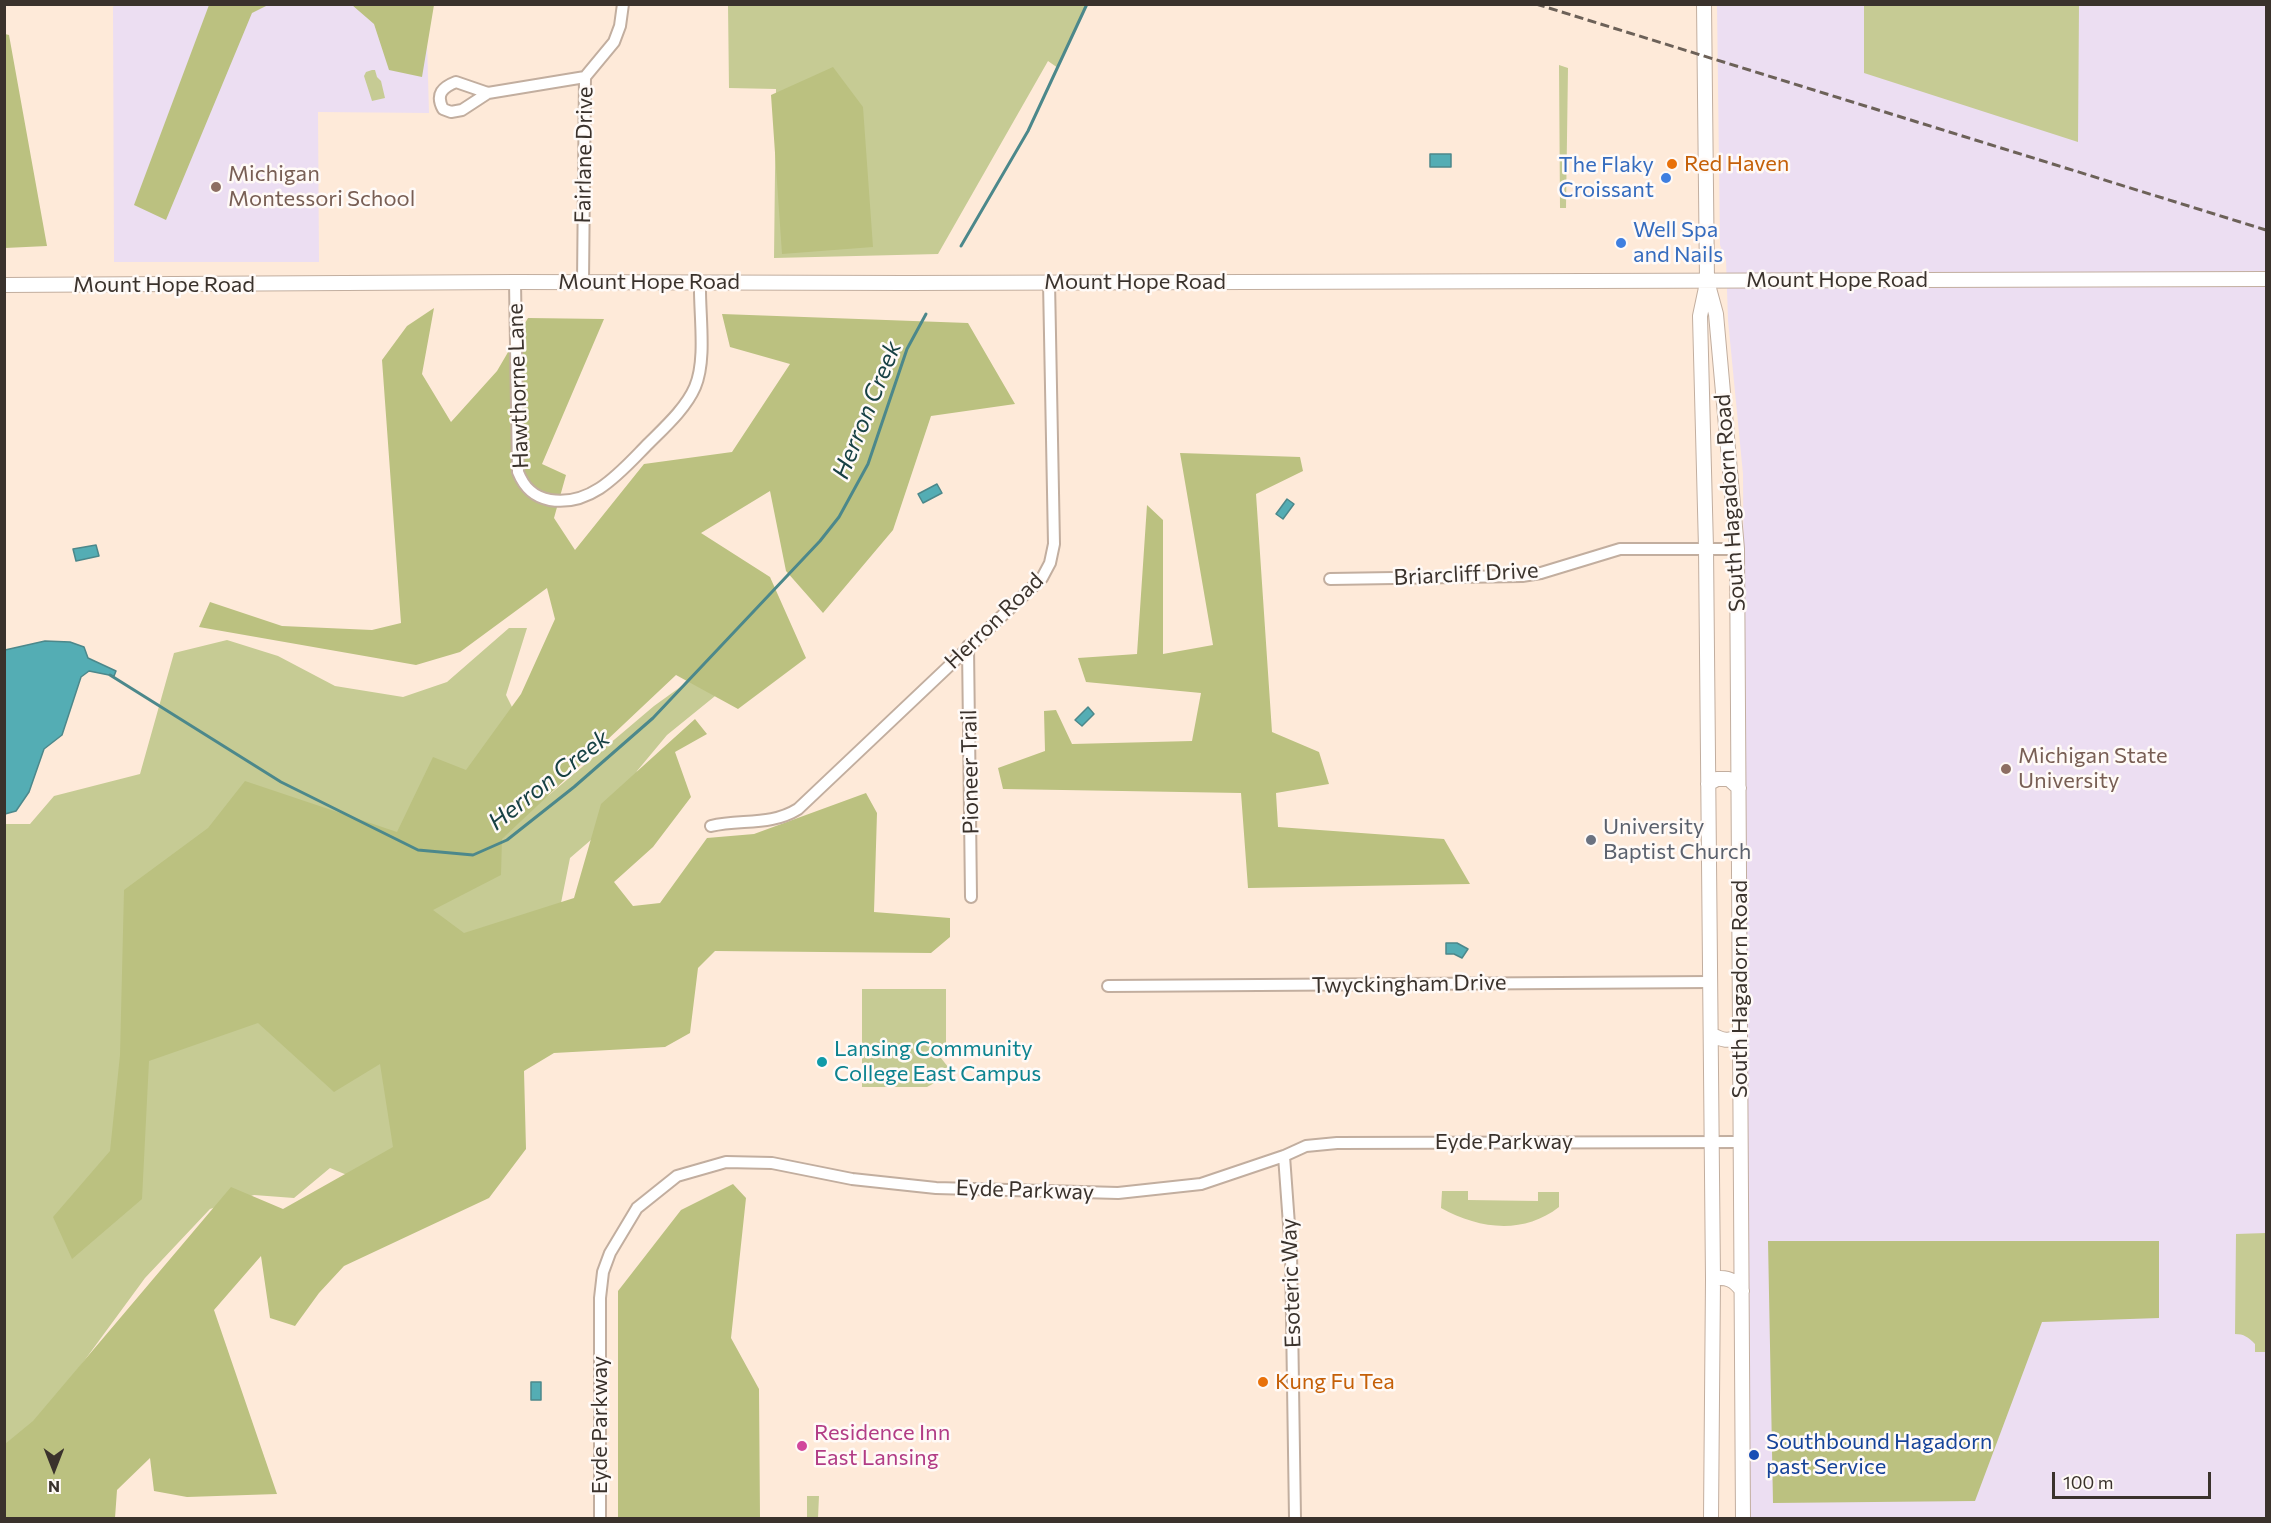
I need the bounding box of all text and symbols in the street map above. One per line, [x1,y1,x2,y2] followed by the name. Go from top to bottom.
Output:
[570,86,598,224] street label: Fairlane Drive
[1684,151,1789,177] place label: Red Haven
[1558,152,1654,204] place label: The Flaky Croissant
[1665,157,1679,171] marker: Red Haven
[228,161,415,212] place label: Michigan Montessori School
[1659,171,1673,185] marker: The Flaky Croissant
[209,180,223,194] marker: Michigan Montessori School
[1633,217,1723,268] place label: Well Spa and Nails
[1614,236,1628,250] marker: Well Spa and Nails
[1746,267,1928,293] street label: Mount Hope Road
[558,269,740,295] street label: Mount Hope Road
[1044,269,1226,295] street label: Mount Hope Road
[73,272,255,298] street label: Mount Hope Road
[502,303,534,469] street label: Hawthorne Lane
[826,337,908,483] water label: Herron Creek
[1709,393,1751,613] street label: South Hagadorn Road
[1393,557,1539,591] street label: Briarcliff Drive
[939,568,1049,674] street label: Herron Road
[956,709,984,835] street label: Pioneer Trail
[483,724,615,836] water label: Herron Creek
[2018,743,2168,794] place label: Michigan State University
[1999,762,2013,776] marker: Michigan State University
[1603,814,1751,866] place label: University Baptist Church
[1584,833,1598,847] marker: University Baptist Church
[1727,880,1753,1098] street label: South Hagadorn Road
[1311,969,1507,999] street label: Twyckingham Drive
[834,1036,1041,1088] place label: Lansing Community College East Campus
[815,1055,829,1069] marker: Lansing Community College East Campus
[1435,1129,1573,1155] street label: Eyde Parkway
[955,1174,1095,1206] street label: Eyde Parkway
[1276,1218,1306,1348] street label: Esoteric Way
[587,1356,613,1494] street label: Eyde Parkway
[1275,1369,1395,1395] place label: Kung Fu Tea
[1256,1375,1270,1389] marker: Kung Fu Tea
[814,1420,950,1472] place label: Residence Inn East Lansing
[1766,1429,1992,1480] place label: Southbound Hagadorn past Service
[24,1439,84,1499] north arrow
[795,1439,809,1453] marker: Residence Inn East Lansing
[1747,1448,1761,1462] marker: Southbound Hagadorn past Service
[2055,1460,2214,1498] scale bar
[2063,1471,2113,1493] text: 100 m
[48,1478,60,1497] text: N

